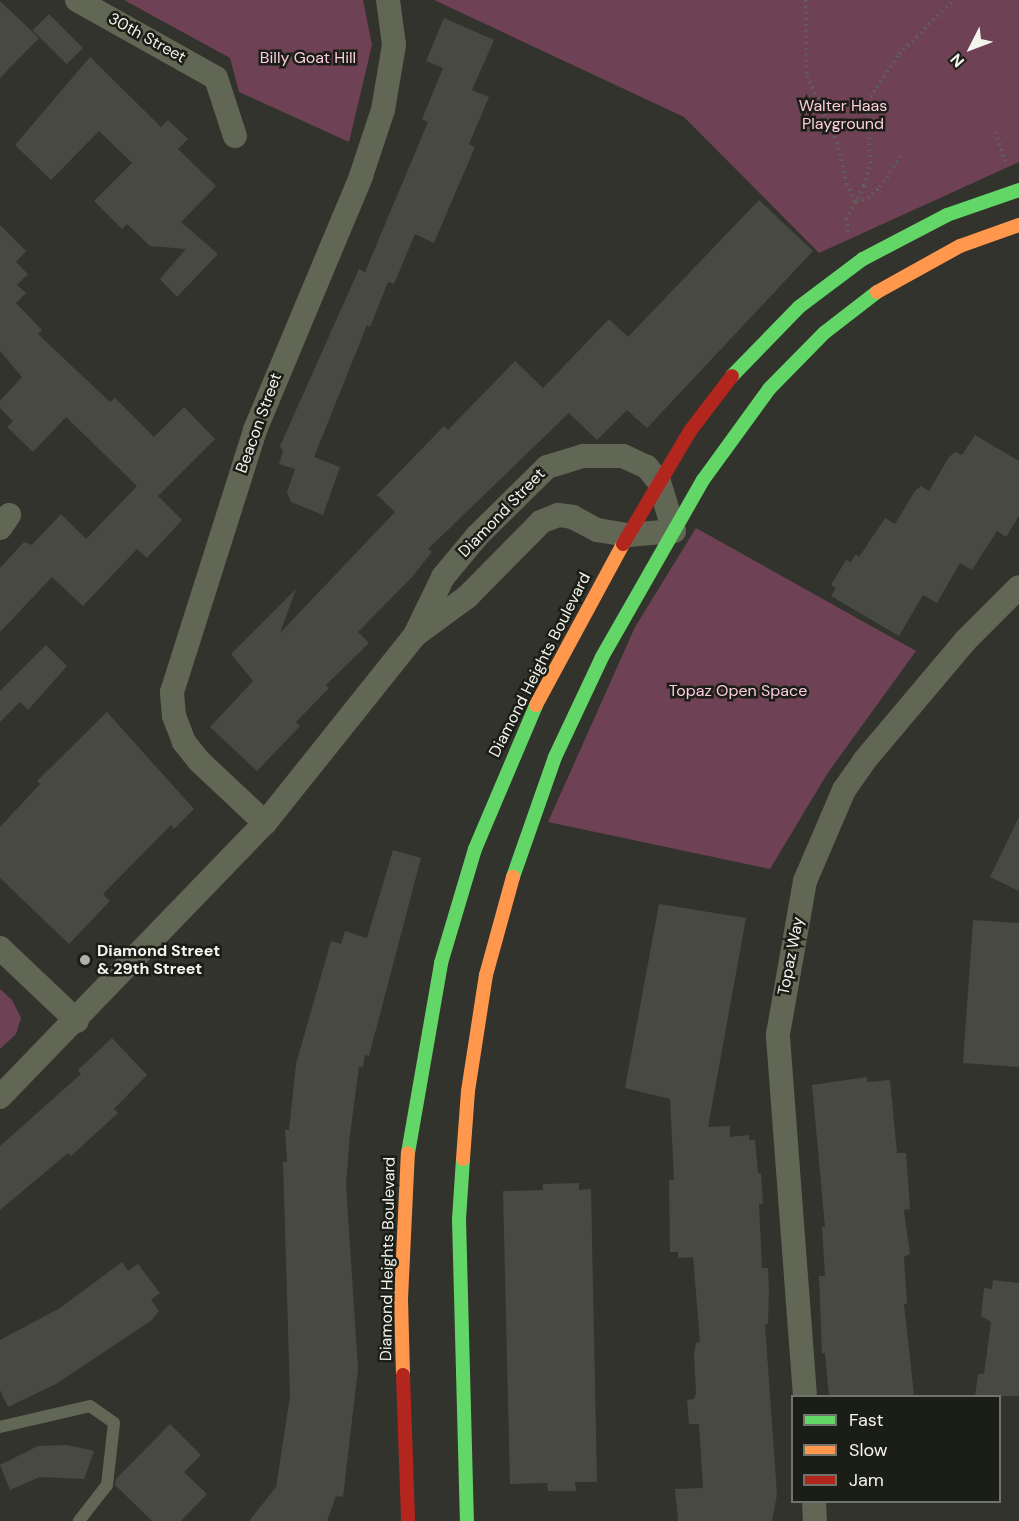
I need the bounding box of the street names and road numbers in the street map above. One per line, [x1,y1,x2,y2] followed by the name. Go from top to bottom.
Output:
[105,9,189,67] street label: 30th Street
[232,370,286,476] street label: Beacon Street
[455,465,549,561] street label: Diamond Street
[485,570,595,760] street label: Diamond Heights Boulevard
[774,915,808,997] street label: Topaz Way
[377,1157,399,1361] street label: Diamond Heights Boulevard

